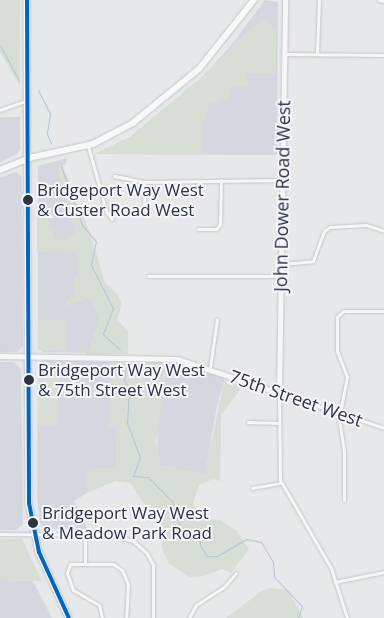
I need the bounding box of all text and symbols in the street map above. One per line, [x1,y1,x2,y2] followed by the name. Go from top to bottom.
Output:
[270,100,294,292] street label: John Dower Road West
[37,180,204,220] place label: Bridgeport Way West & Custer Road West
[23,195,33,205] marker: Bridgeport Way West & Custer Road West
[38,360,205,400] place label: Bridgeport Way West & 75th Street West
[227,365,365,431] street label: 75th Street West
[24,375,34,385] marker: Bridgeport Way West & 75th Street West
[42,503,212,543] place label: Bridgeport Way West & Meadow Park Road
[28,518,38,528] marker: Bridgeport Way West & Meadow Park Road

